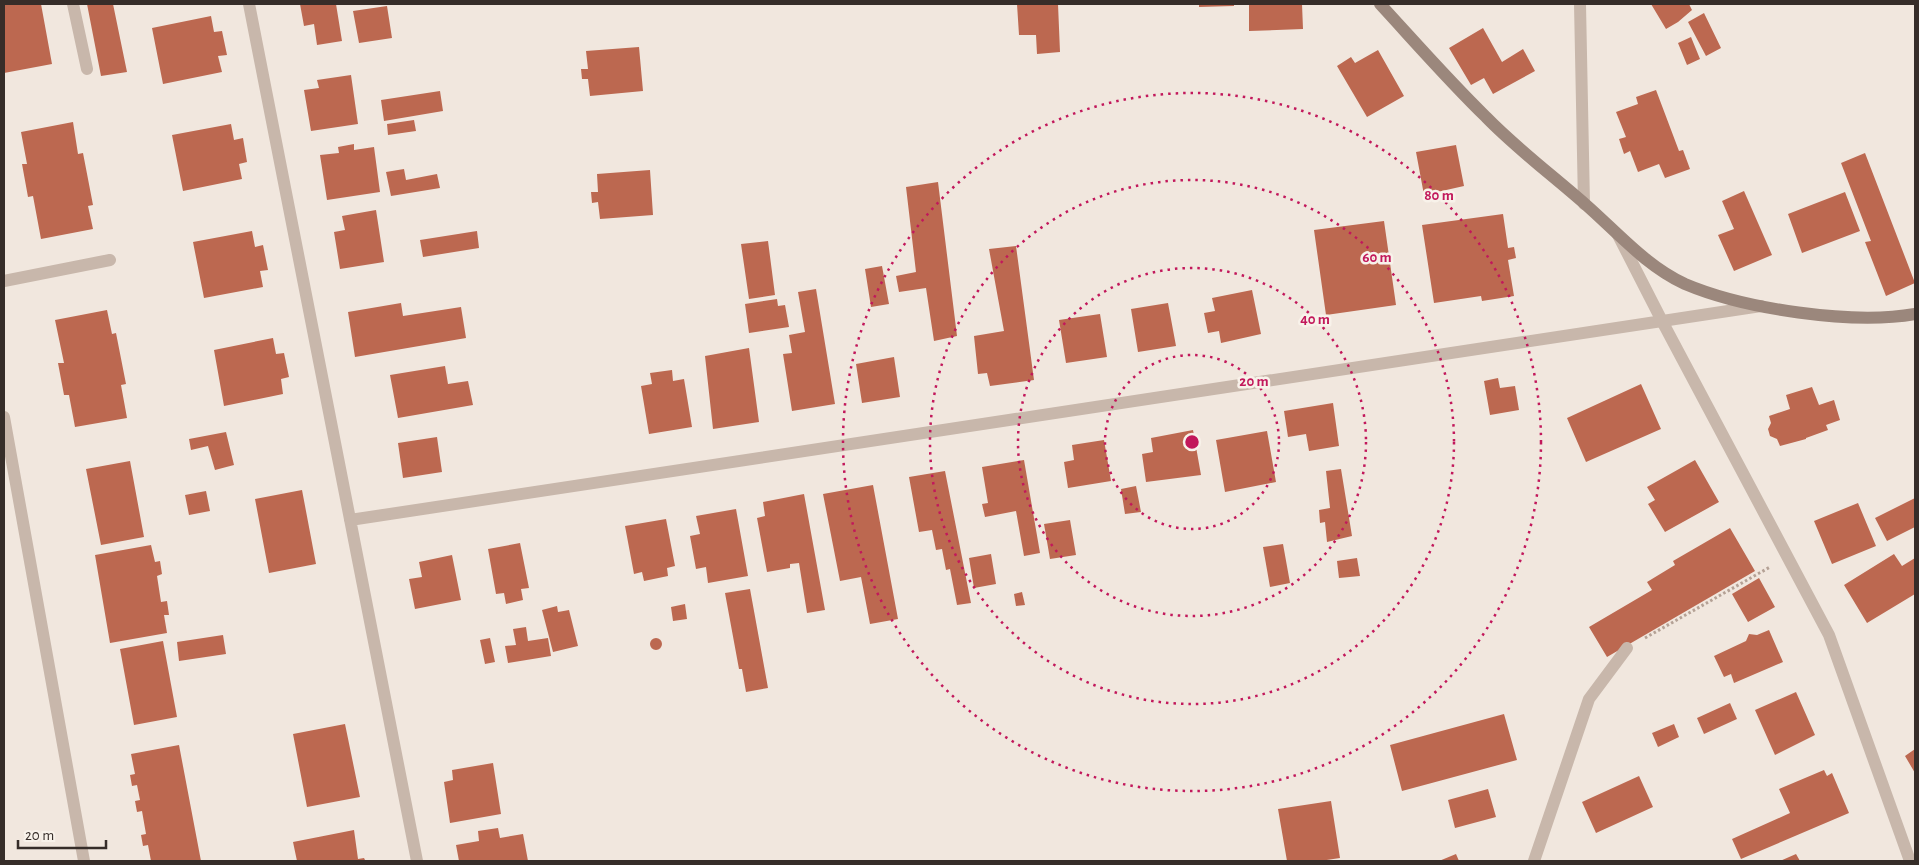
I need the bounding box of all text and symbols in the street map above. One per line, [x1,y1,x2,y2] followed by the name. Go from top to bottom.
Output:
[1424,188,1454,203] text: 80 m
[1362,250,1392,265] text: 60 m
[1300,312,1330,327] text: 40 m
[1239,374,1269,389] text: 20 m
[1183,433,1201,451] centre of rings
[18,818,105,850] scale bar
[25,828,54,843] text: 20 m

